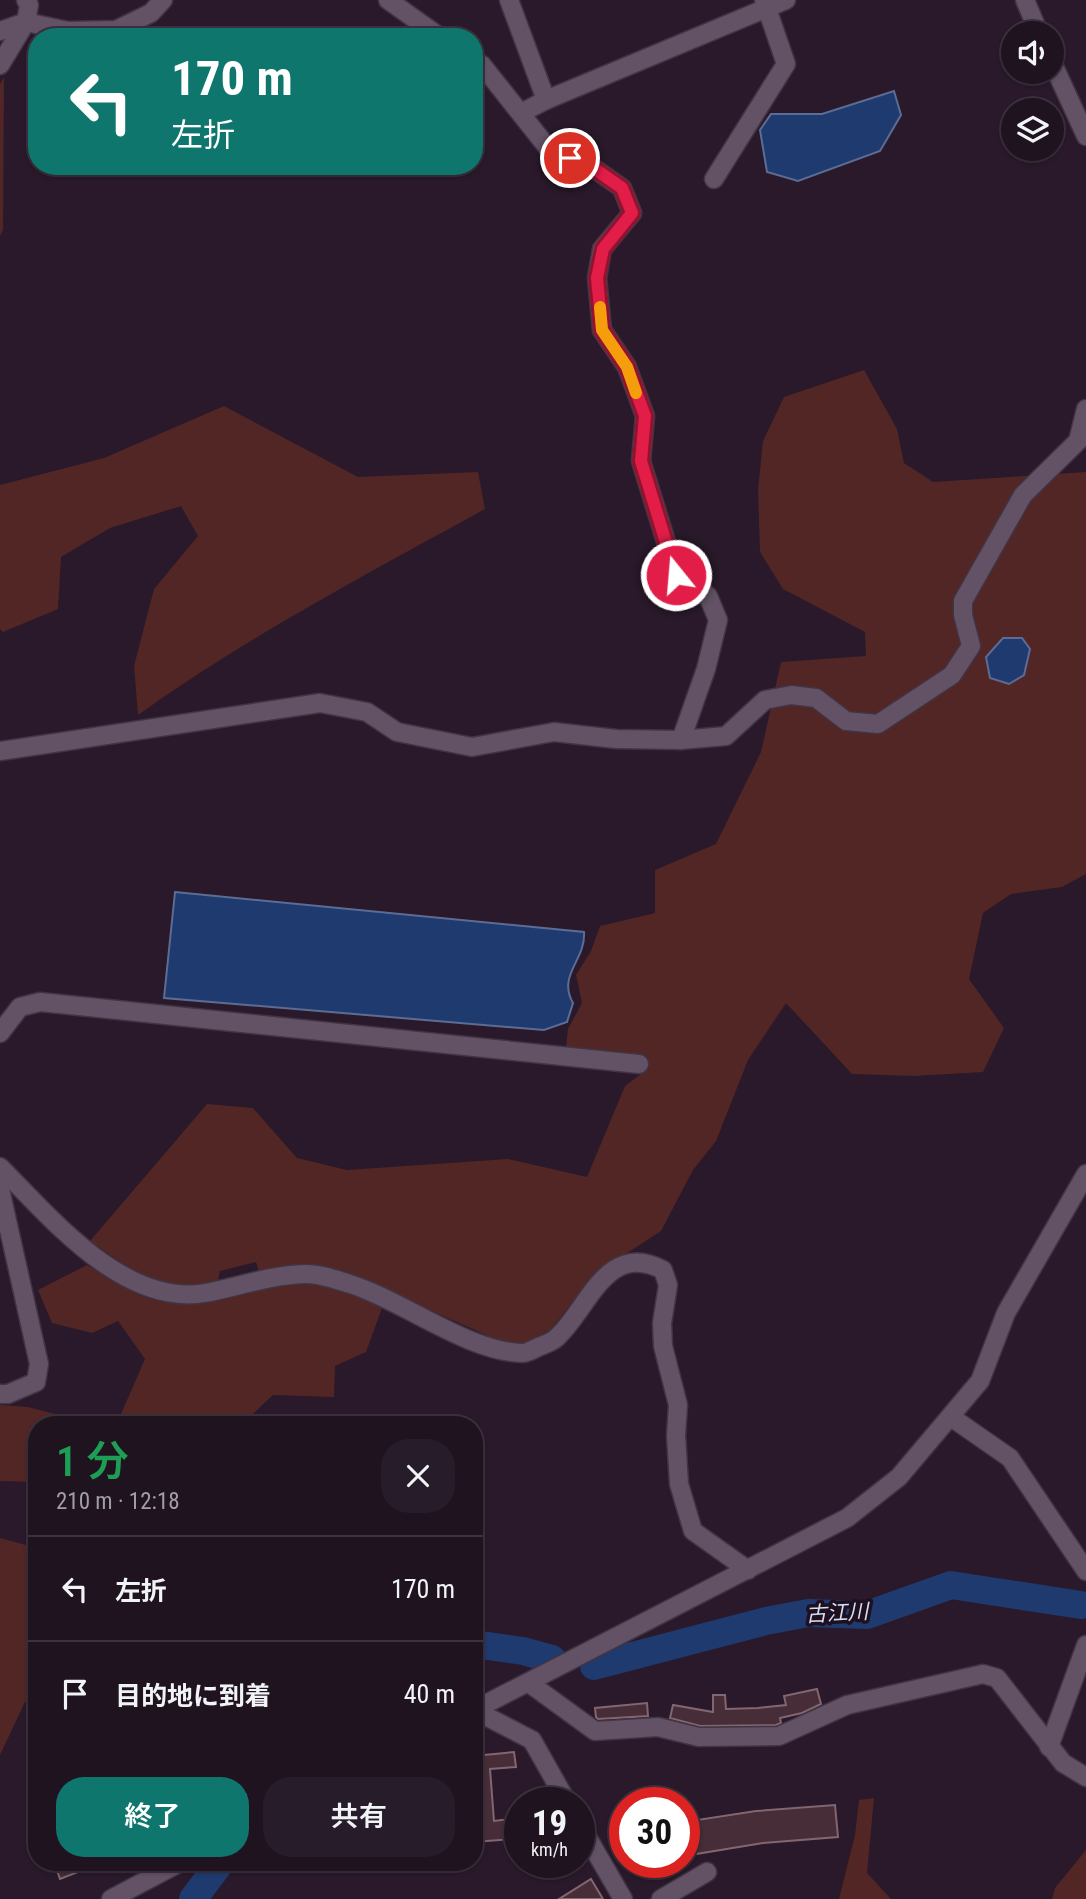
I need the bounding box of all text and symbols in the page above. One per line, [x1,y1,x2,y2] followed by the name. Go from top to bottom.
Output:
[1001,21,1064,161] map controls
[1001,21,1064,84] button: sound
[171,50,293,107] text: 170 m
[56,56,147,147] icon: left
[1001,98,1064,161] button: layers
[171,116,235,154] text: 左折
[540,128,600,188] pin
[551,139,589,177] icon: arrive
[639,538,713,612] position arrow
[56,1437,129,1486] text: 1 分
[381,1439,455,1513] button: close
[56,1488,180,1515] text: 210 m · 12:18
[56,1570,94,1608] icon: left
[391,1574,455,1604] text: 170 m
[115,1576,167,1606] text: 左折
[805,1599,871,1627] water label: 古江川
[56,1675,94,1713] icon: arrive
[404,1679,455,1709] text: 40 m
[115,1681,271,1711] text: 目的地に到着
[56,1777,249,1857] button: 終了
[263,1777,455,1857] button: 共有
[609,1787,700,1878] speed limit sign: 30
[532,1803,567,1844] text: 19
[531,1839,568,1860] text: km/h

